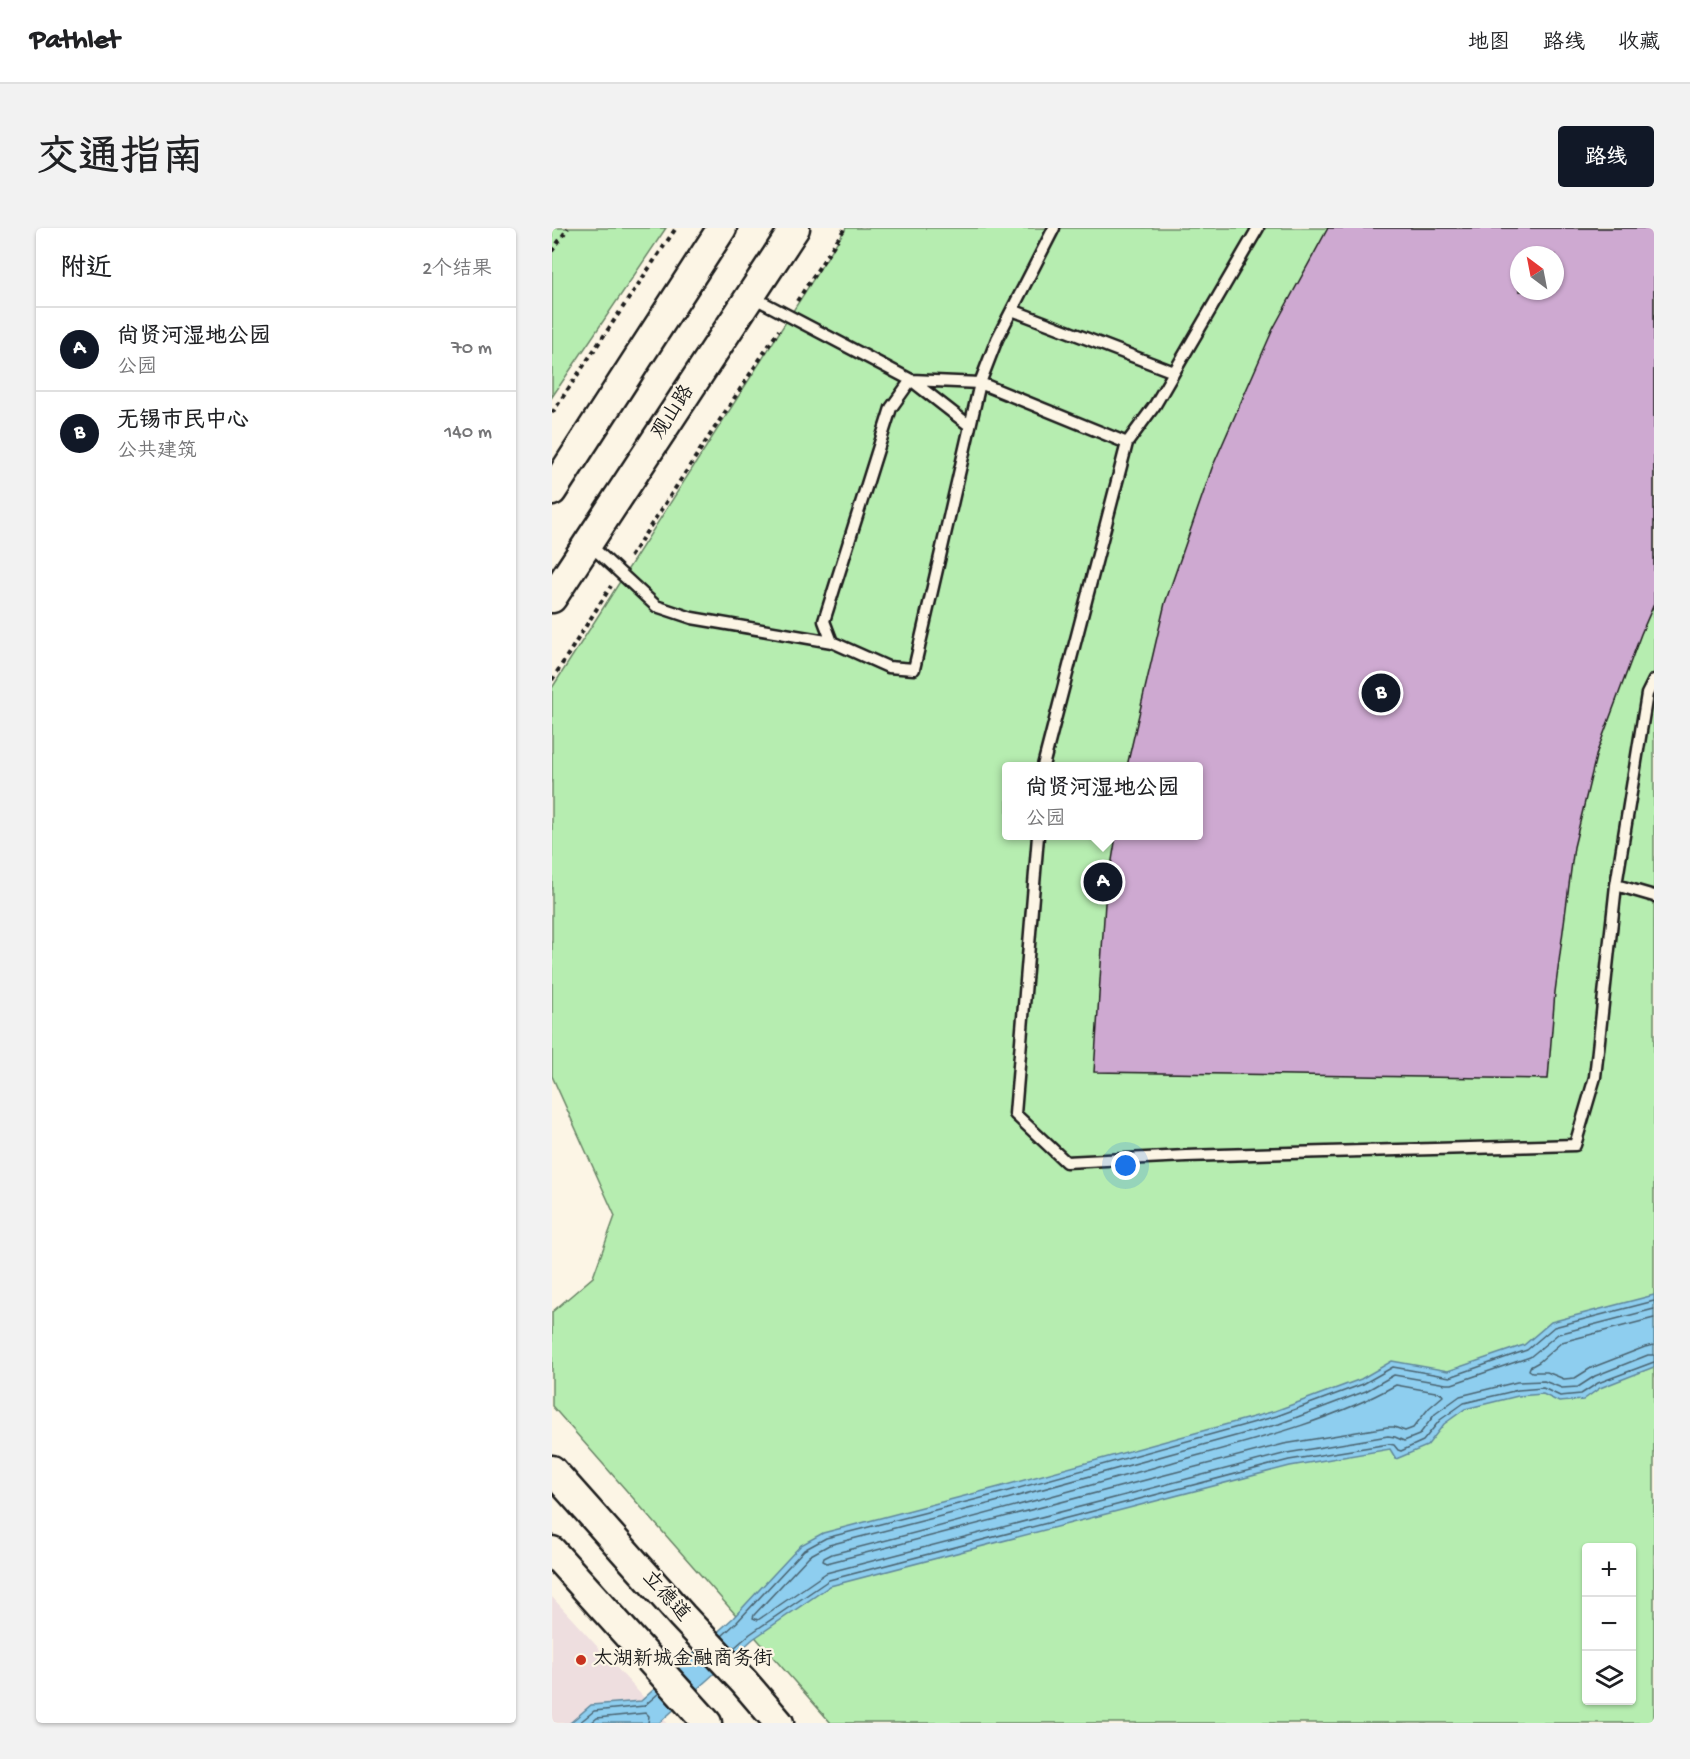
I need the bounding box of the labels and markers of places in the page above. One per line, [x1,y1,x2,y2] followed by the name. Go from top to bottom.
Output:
[1362,670,1400,716] pin: B
[1084,860,1122,904] pin: A
[593,1647,773,1672] place label: 太湖新城金融商务街
[574,1653,588,1667] marker: 太湖新城金融商务街

